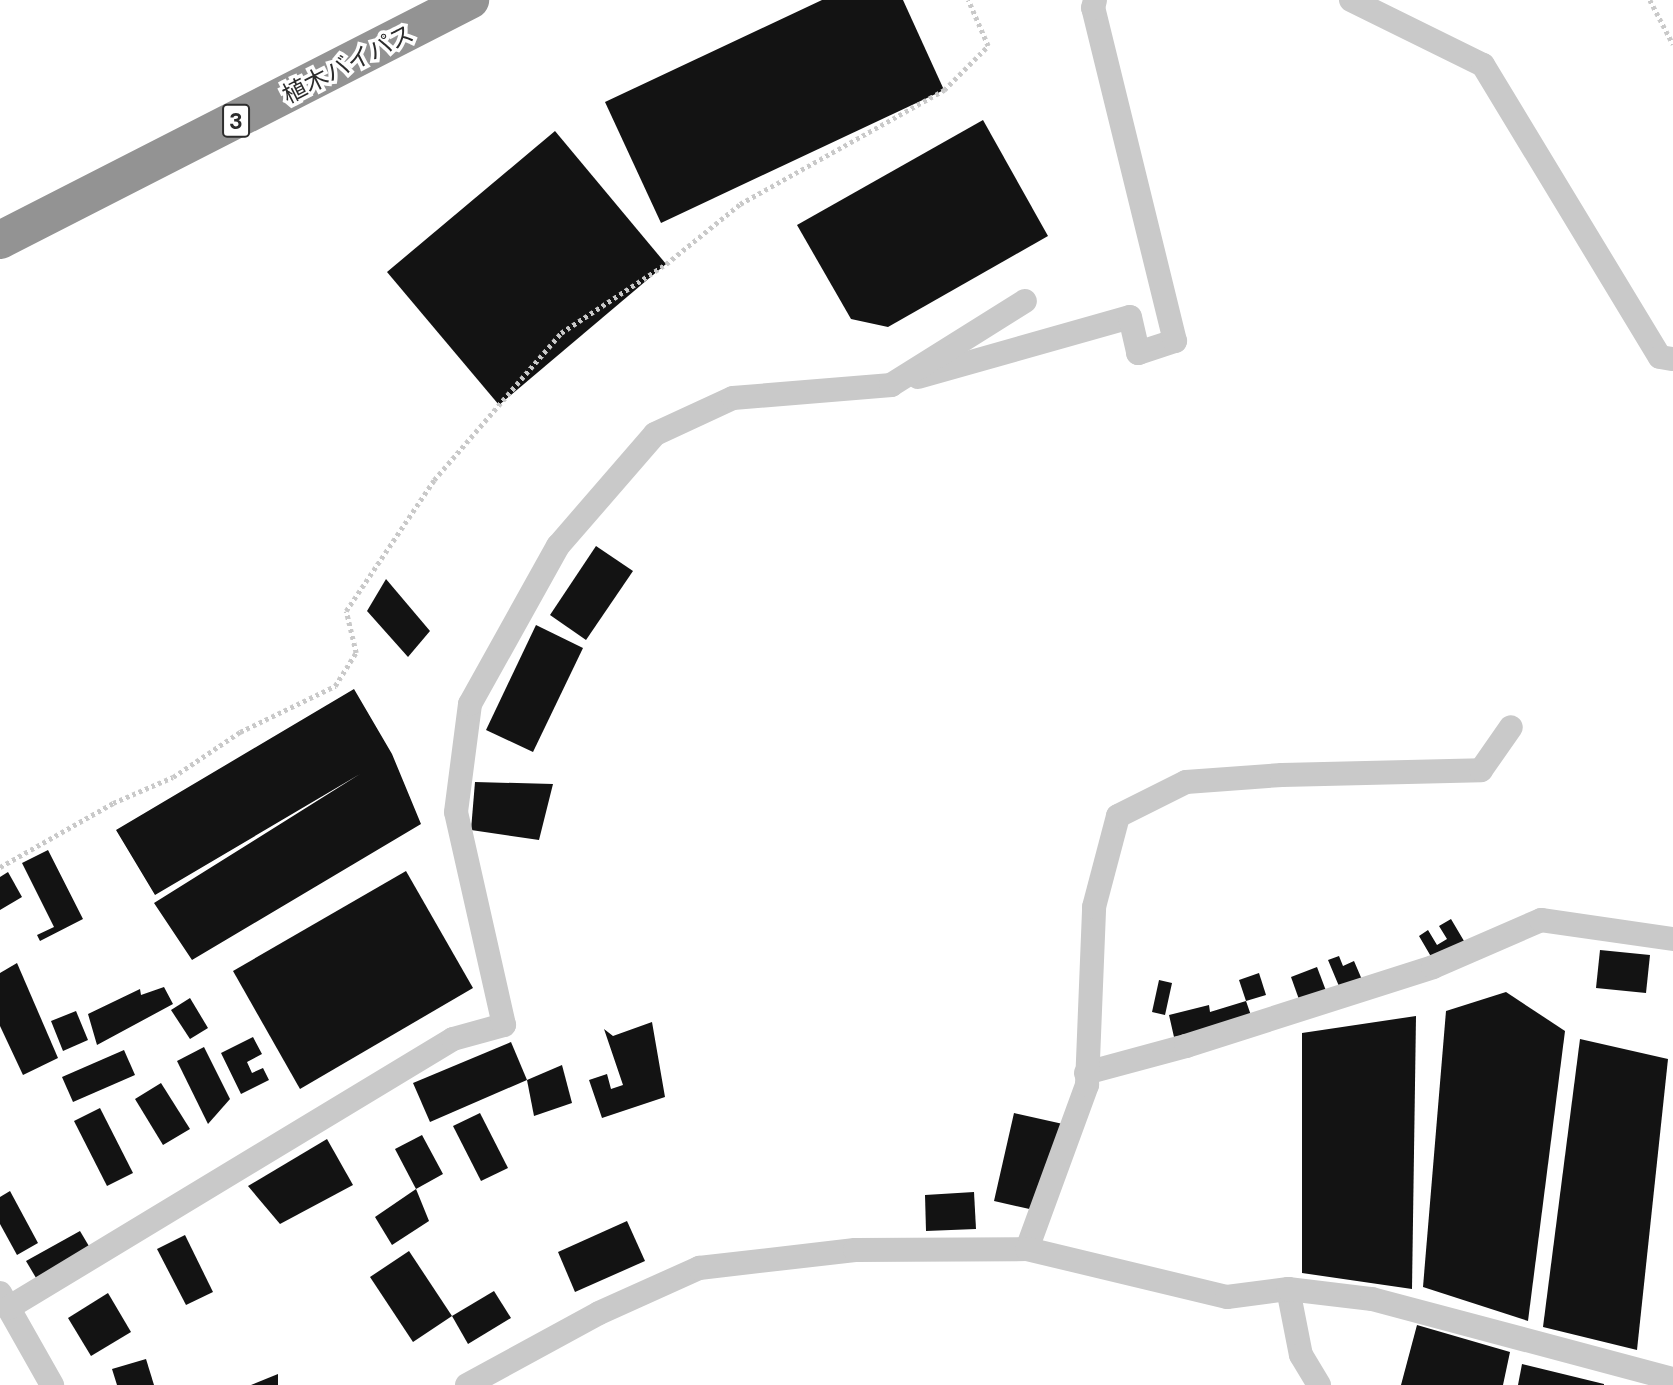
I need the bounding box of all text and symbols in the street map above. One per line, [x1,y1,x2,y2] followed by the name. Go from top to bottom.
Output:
[277,18,419,110] street label: 植木バイパス
[222,102,250,140] road number: 3

